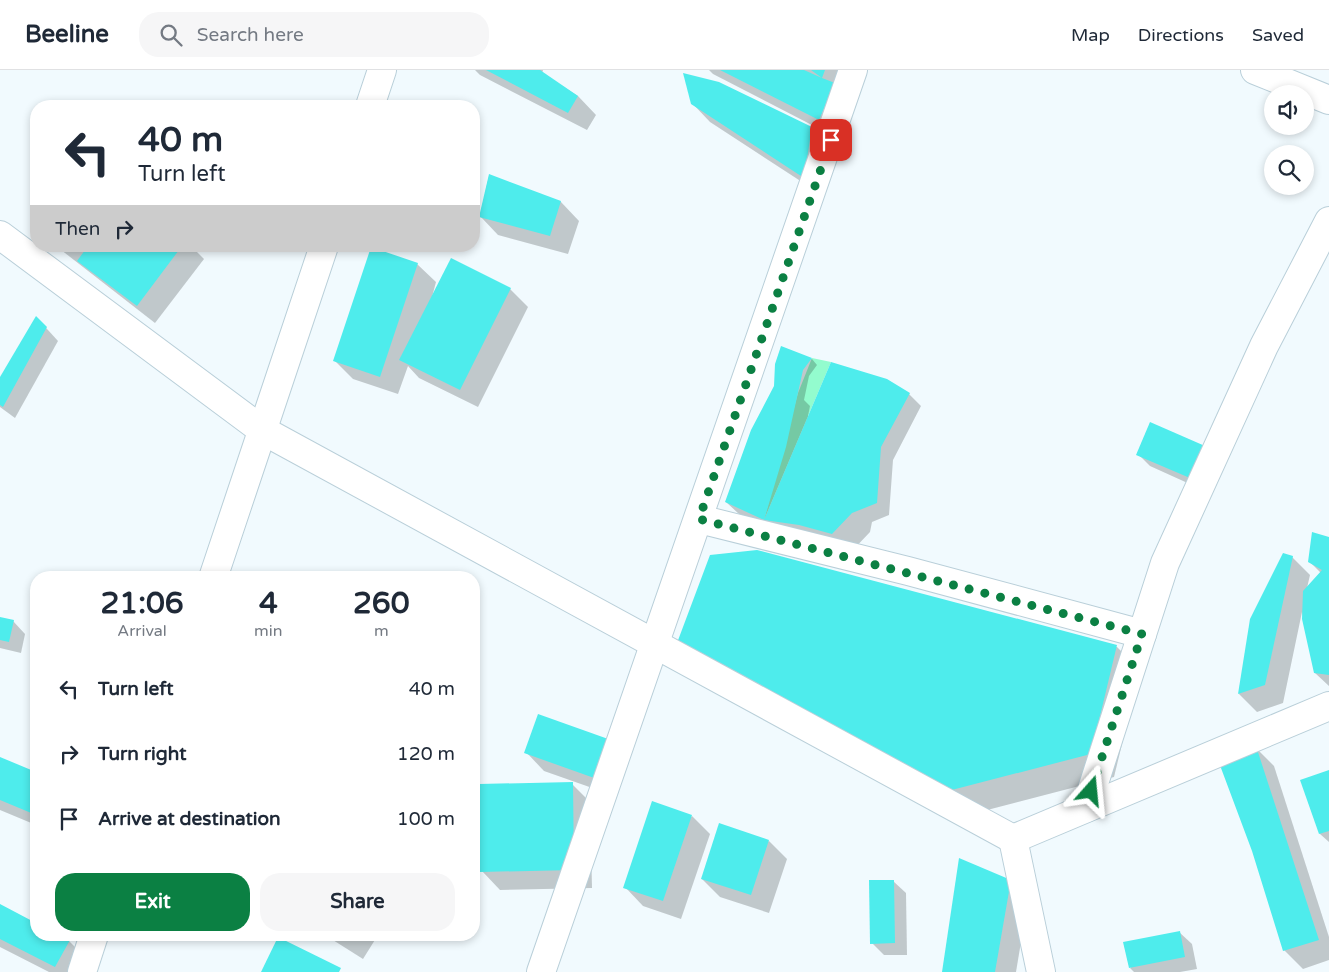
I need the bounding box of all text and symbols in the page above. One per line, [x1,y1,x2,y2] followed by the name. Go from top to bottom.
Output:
[139,12,489,57] search box
[25,20,109,49] text: Beeline
[157,21,185,49] icon: search
[197,24,304,46] text: Search here
[1071,24,1110,46] text: Map
[1138,24,1224,46] text: Directions
[1252,24,1304,46] text: Saved
[1264,85,1314,195] map controls
[1264,85,1314,135] button: sound
[138,119,223,161] text: 40 m
[810,119,852,161] pin
[55,120,120,185] icon: left
[817,126,845,154] icon: arrive
[1264,145,1314,195] button: search
[138,161,226,187] text: Turn left
[110,215,138,243] icon: right
[55,218,100,240] text: Then
[100,585,184,622] text: 21:06
[259,585,278,622] text: 4
[353,585,410,622] text: 260
[117,621,167,641] text: Arrival
[254,621,283,641] text: min
[374,621,389,641] text: m
[55,675,83,703] icon: left
[98,678,174,700] text: Turn left
[409,678,455,700] text: 40 m
[55,740,83,768] icon: right
[98,743,186,765] text: Turn right
[397,743,455,765] text: 120 m
[1064,764,1116,816] position arrow
[55,805,83,833] icon: arrive
[98,808,281,830] text: Arrive at destination
[397,808,455,830] text: 100 m
[55,873,250,931] button: Exit
[260,873,455,931] button: Share

